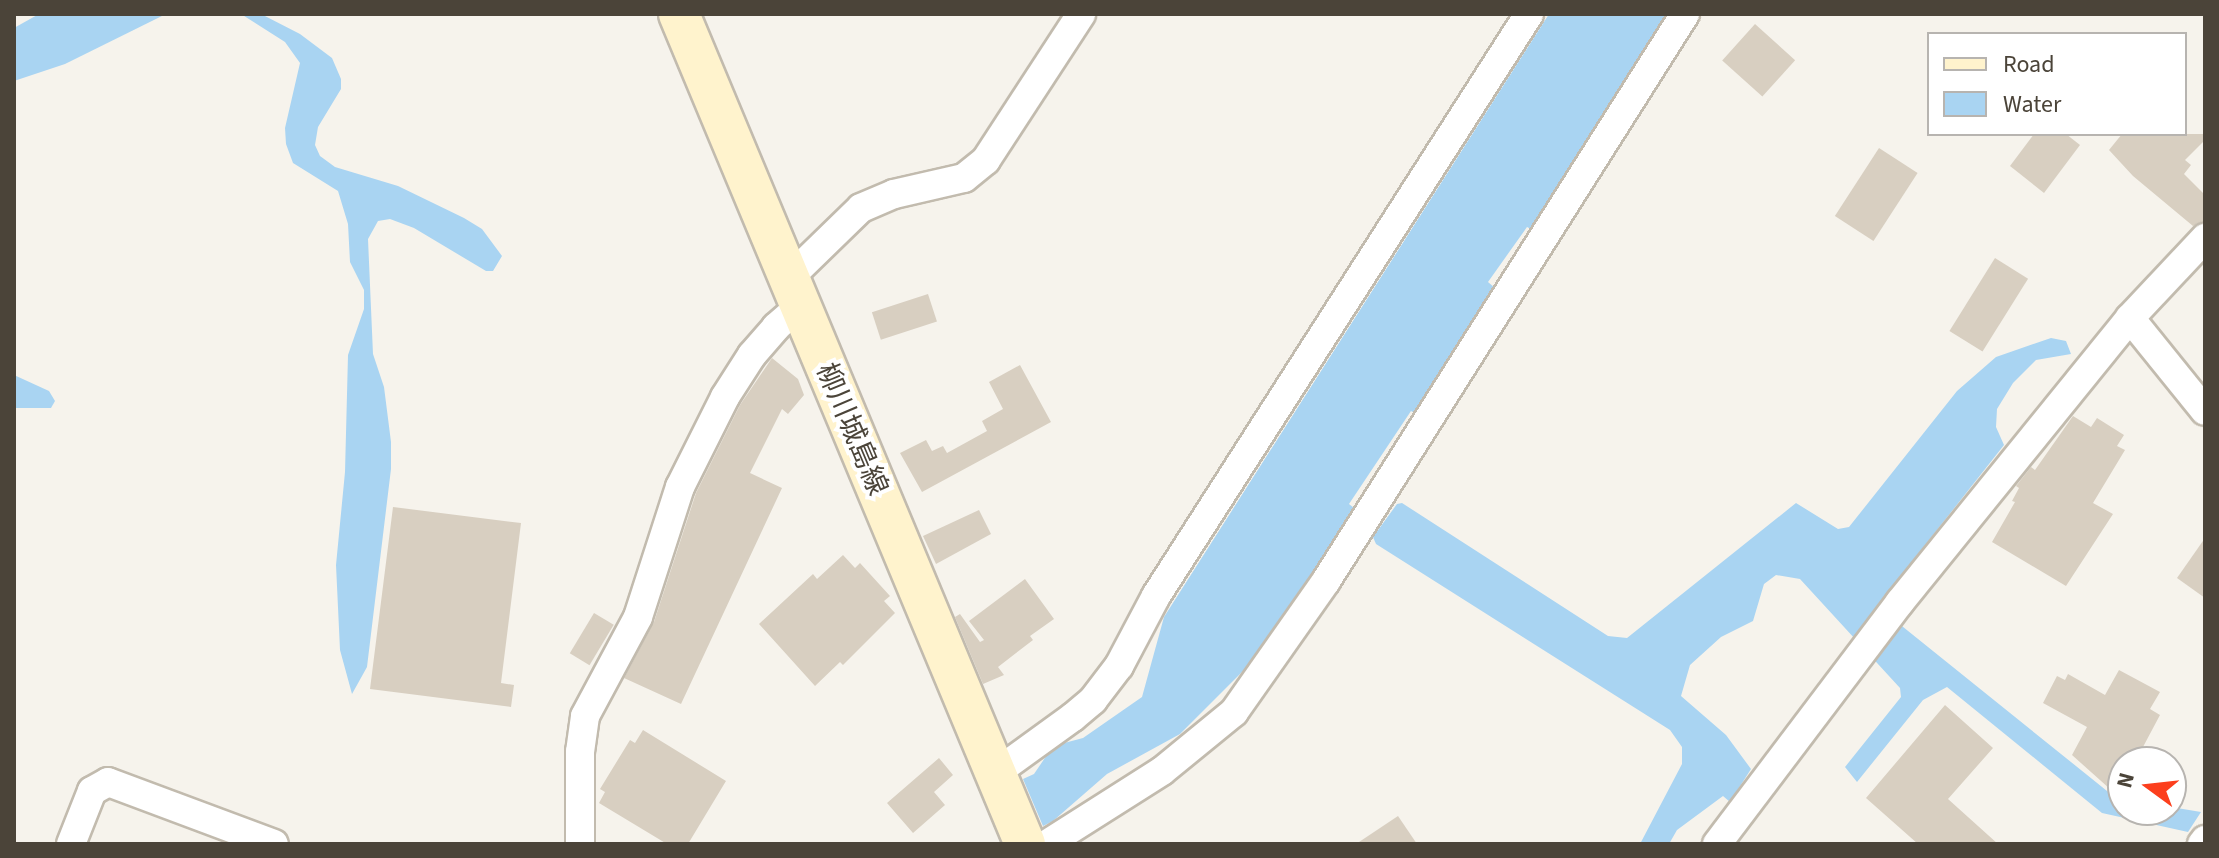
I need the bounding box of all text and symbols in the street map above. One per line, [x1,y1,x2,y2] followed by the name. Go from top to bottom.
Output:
[1927,32,2187,136] legend
[2003,47,2055,82] text: Road
[2003,87,2061,122] text: Water
[809,358,895,500] street label: 柳川城島線
[2107,746,2187,826] north arrow
[2108,769,2143,792] text: N

